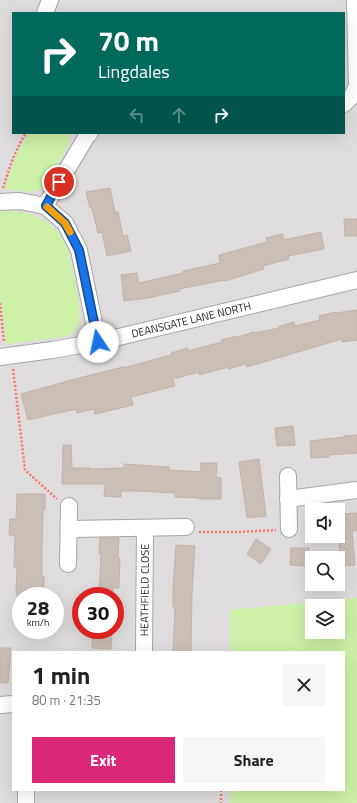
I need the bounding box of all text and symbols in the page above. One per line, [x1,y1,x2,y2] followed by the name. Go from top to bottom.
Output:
[98,19,159,62] text: 70 m
[32,28,84,80] icon: right
[98,58,170,85] text: Lingdales
[126,104,148,126] icon: left
[168,104,190,126] icon: ahead
[210,104,232,126] icon: right
[42,165,76,199] pin
[48,171,70,193] icon: arrive
[130,298,253,342] street label: DEANSGATE LANE NORTH
[77,321,119,363] position arrow
[305,503,345,639] map controls
[305,503,345,543] button: sound
[136,544,153,636] street label: HEATHFIELD CLOSE
[305,551,345,591] button: search
[72,587,124,639] speed limit sign: 30
[27,592,49,623] text: 28
[305,599,345,639] button: layers
[27,615,49,630] text: km/h
[32,657,90,693] text: 1 min
[283,664,325,706] button: close
[32,690,101,710] text: 80 m · 21:35
[32,737,175,783] button: Exit
[183,737,325,783] button: Share

